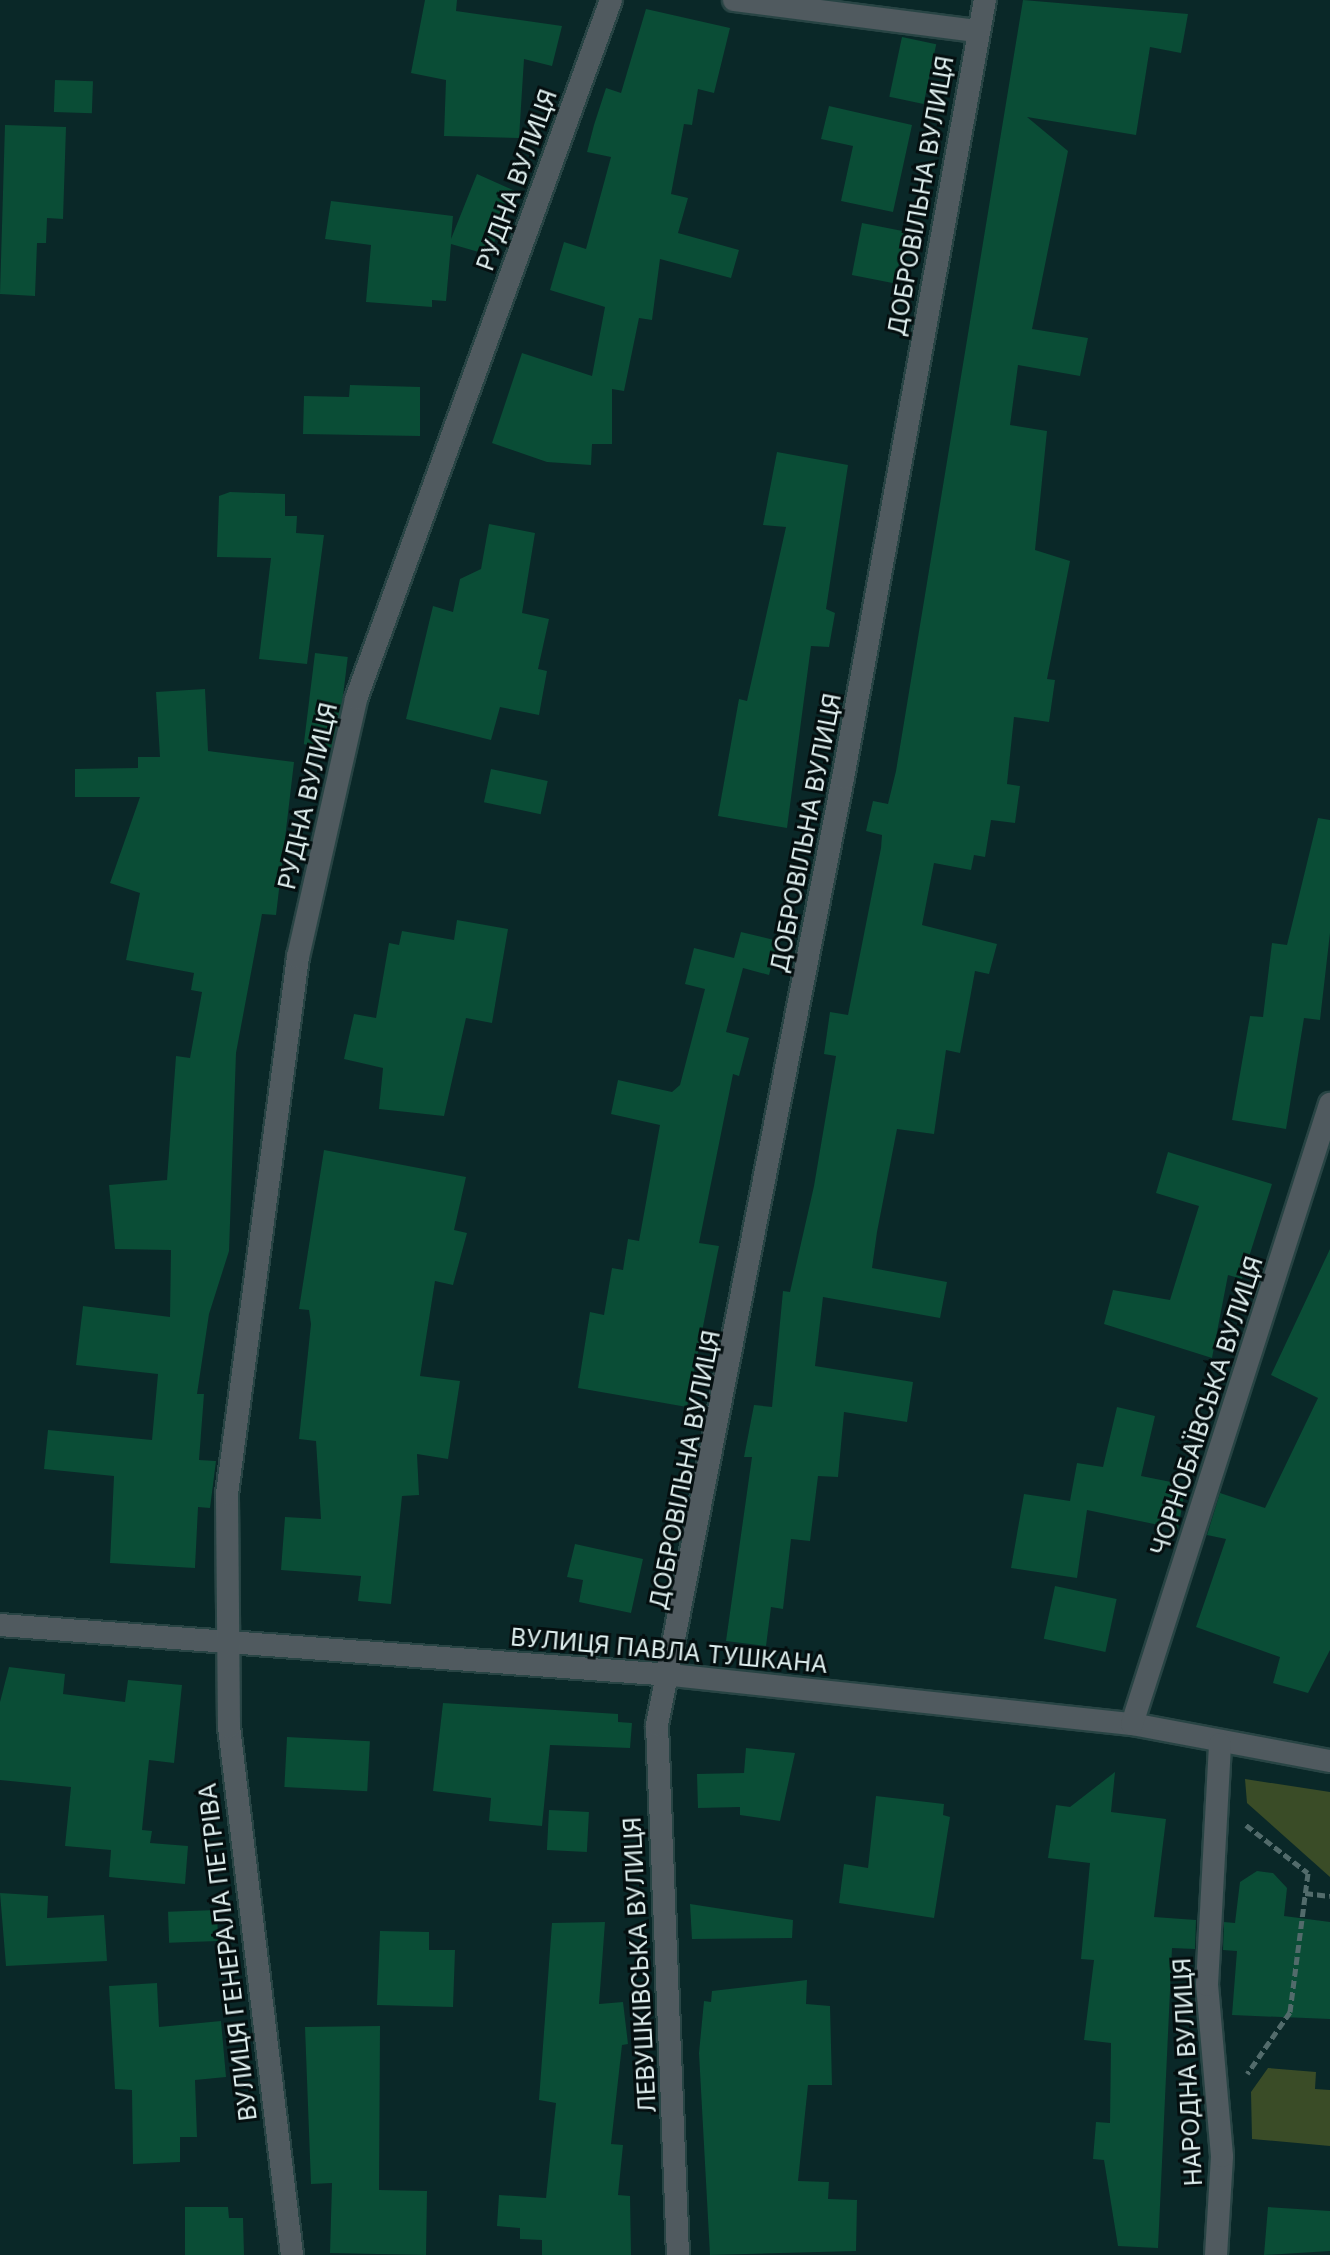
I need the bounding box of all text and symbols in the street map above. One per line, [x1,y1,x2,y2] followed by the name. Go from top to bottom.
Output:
[882,54,960,338] street label: ДОБРОВІЛЬНА ВУЛИЦЯ
[471,85,563,275] street label: РУДНА ВУЛИЦЯ
[765,691,847,975] street label: ДОБРОВІЛЬНА ВУЛИЦЯ
[273,700,343,892] street label: РУДНА ВУЛИЦЯ
[1145,1253,1269,1559] street label: ЧОРНОБАЇВСЬКА ВУЛИЦЯ
[644,1328,726,1612] street label: ДОБРОВІЛЬНА ВУЛИЦЯ
[509,1623,829,1679] street label: ВУЛИЦЯ ПАВЛА ТУШКАНА
[193,1781,263,2123] street label: ВУЛИЦЯ ГЕНЕРАЛА ПЕТРІВА
[618,1816,662,2114] street label: ЛЕВУШКІВСЬКА ВУЛИЦЯ
[1168,1957,1208,2187] street label: НАРОДНА ВУЛИЦЯ

